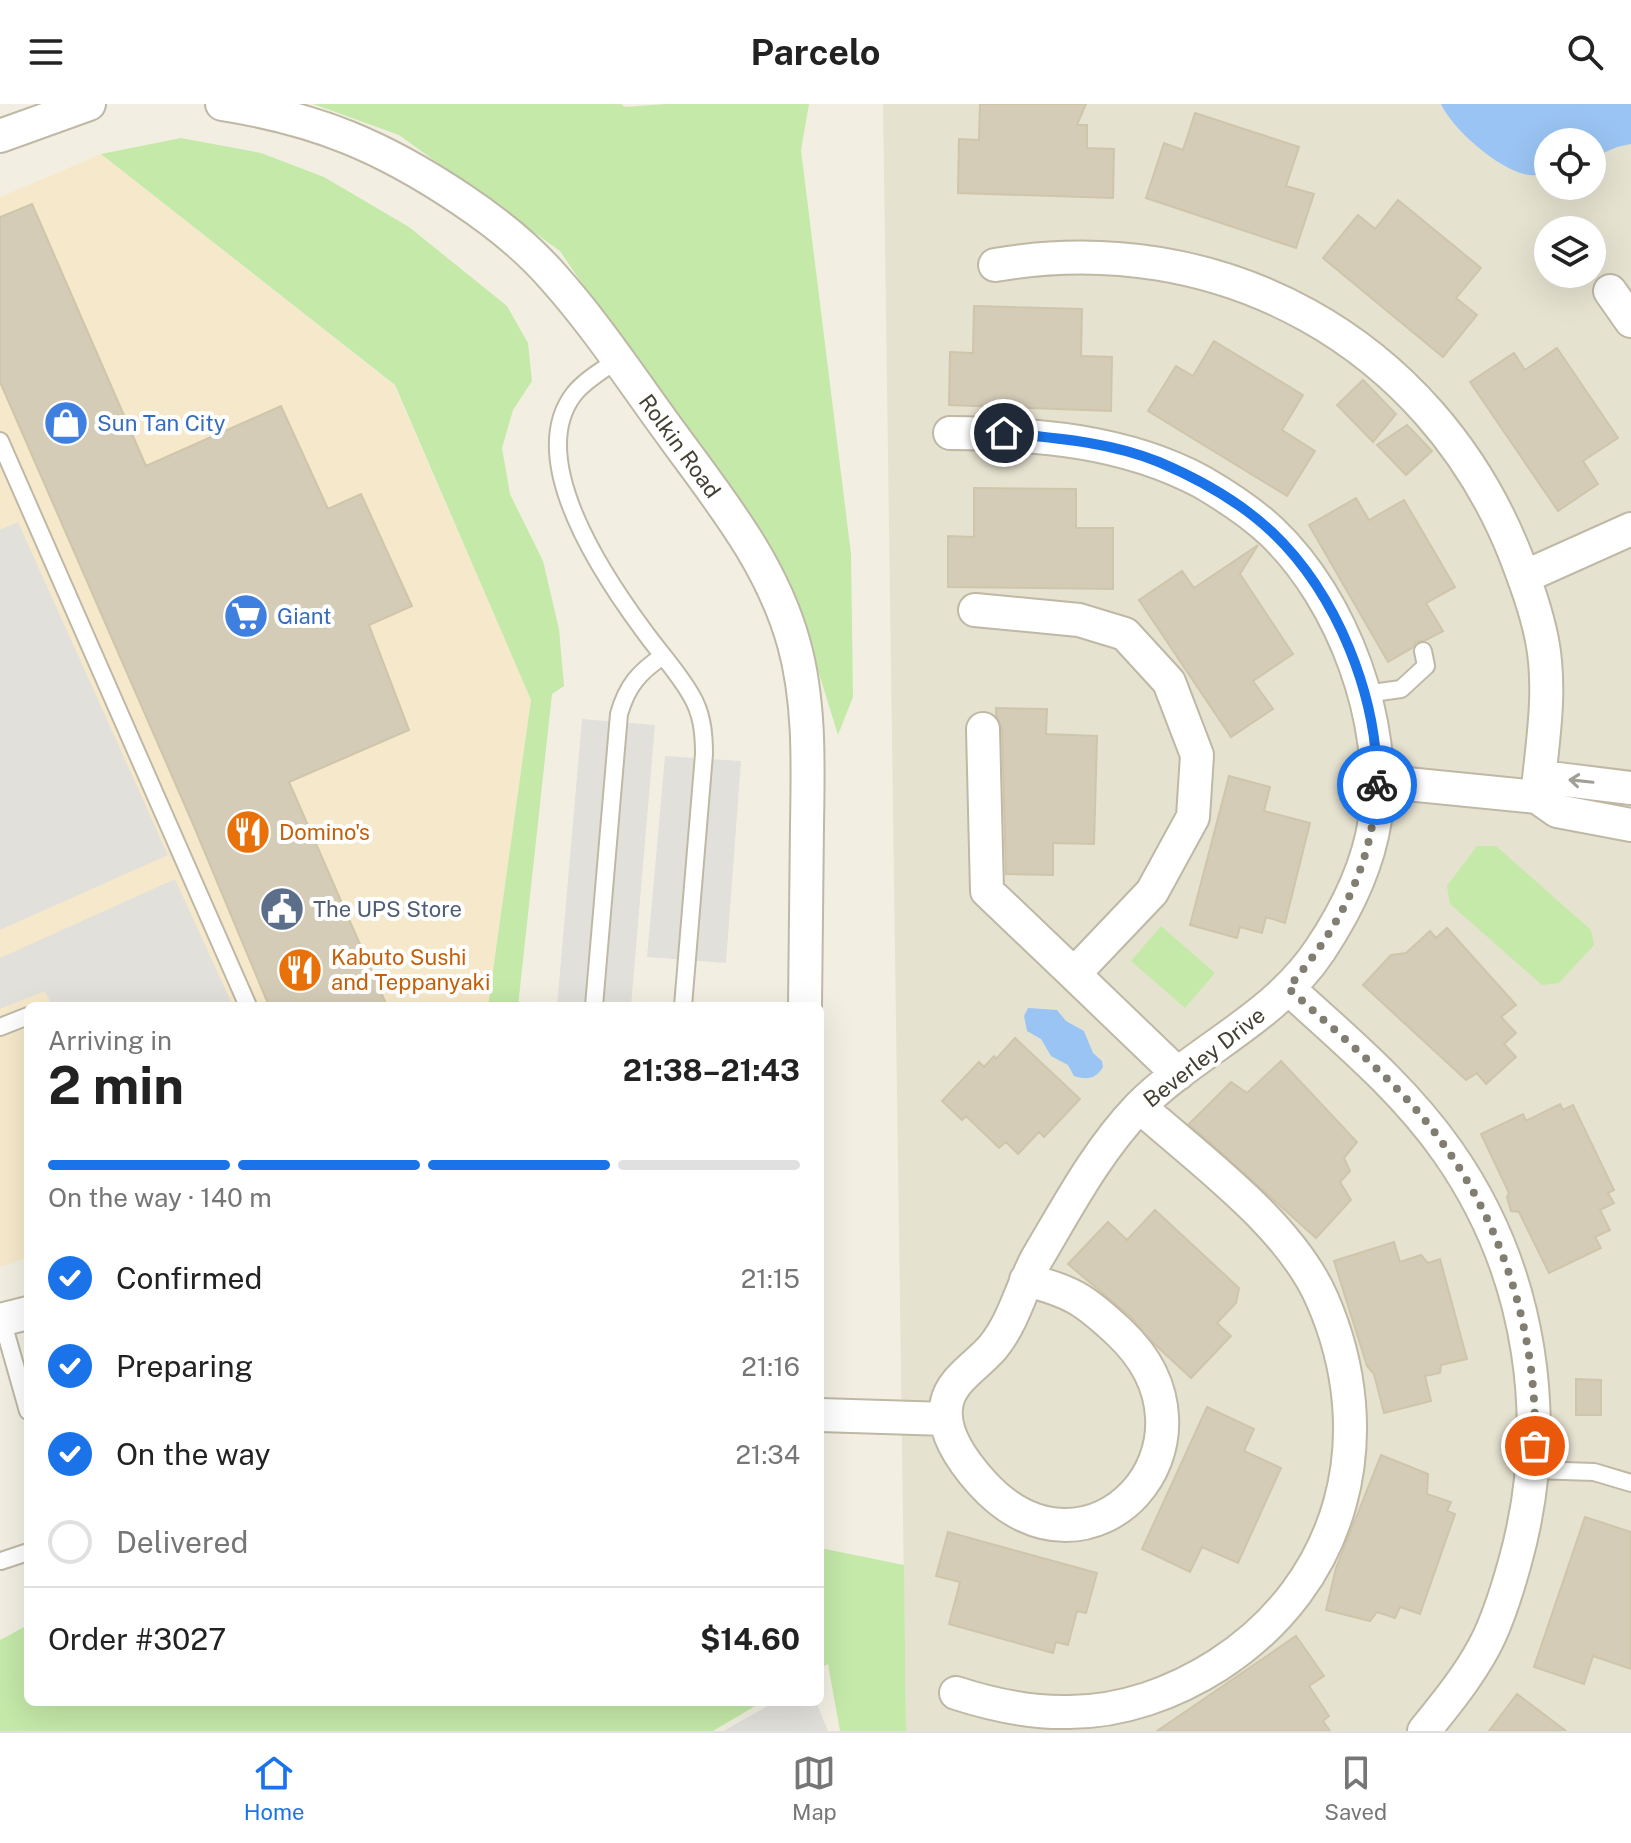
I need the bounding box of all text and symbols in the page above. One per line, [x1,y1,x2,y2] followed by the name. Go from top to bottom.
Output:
[24,30,68,74] icon: menu
[1563,30,1607,74] icon: search
[750,31,881,73] text: Parcelo
[1534,128,1606,288] map controls
[1534,128,1606,200] button: locate
[1534,216,1606,288] button: layers
[634,389,726,503] street label: Rolkin Road
[42,399,90,447] shop icon: Sun Tan City
[970,399,1038,467] pin
[97,410,226,436] place label: Sun Tan City
[982,411,1026,455] icon: home
[222,592,270,640] supermarket icon: Giant
[277,603,332,629] place label: Giant
[1337,745,1417,825] courier
[1355,763,1399,807] icon: bike
[1568,774,1595,789] one-way arrow
[224,808,272,856] restaurant icon: Domino's
[279,819,370,845] place label: Domino's
[258,885,306,933] public building icon: The UPS Store
[313,896,462,922] place label: The UPS Store
[331,944,490,995] place label: Kabuto Sushi and Teppanyaki
[276,946,324,994] restaurant icon: Kabuto Sushi and Teppanyaki
[1138,1001,1270,1113] street label: Beverley Drive
[48,1025,172,1056] text: Arriving in
[623,1052,800,1088] text: 21:38–21:43
[48,1055,184,1116] text: 2 min
[48,1182,272,1213] text: On the way · 140 m
[48,1256,92,1300] icon: check
[116,1260,262,1296] text: Confirmed
[741,1263,800,1294] text: 21:15
[48,1344,92,1388] icon: check
[116,1348,253,1384] text: Preparing
[741,1351,800,1382] text: 21:16
[1501,1412,1569,1480] pin
[1513,1424,1557,1468] icon: bag
[48,1432,92,1476] icon: check
[116,1436,270,1472] text: On the way
[735,1439,800,1470] text: 21:34
[116,1524,248,1560] text: Delivered
[48,1621,226,1657] text: Order #3027
[700,1621,800,1657] text: $14.60
[244,1751,304,1825] tab: Home
[792,1751,837,1825] tab: Map
[1324,1751,1387,1825] tab: Saved

